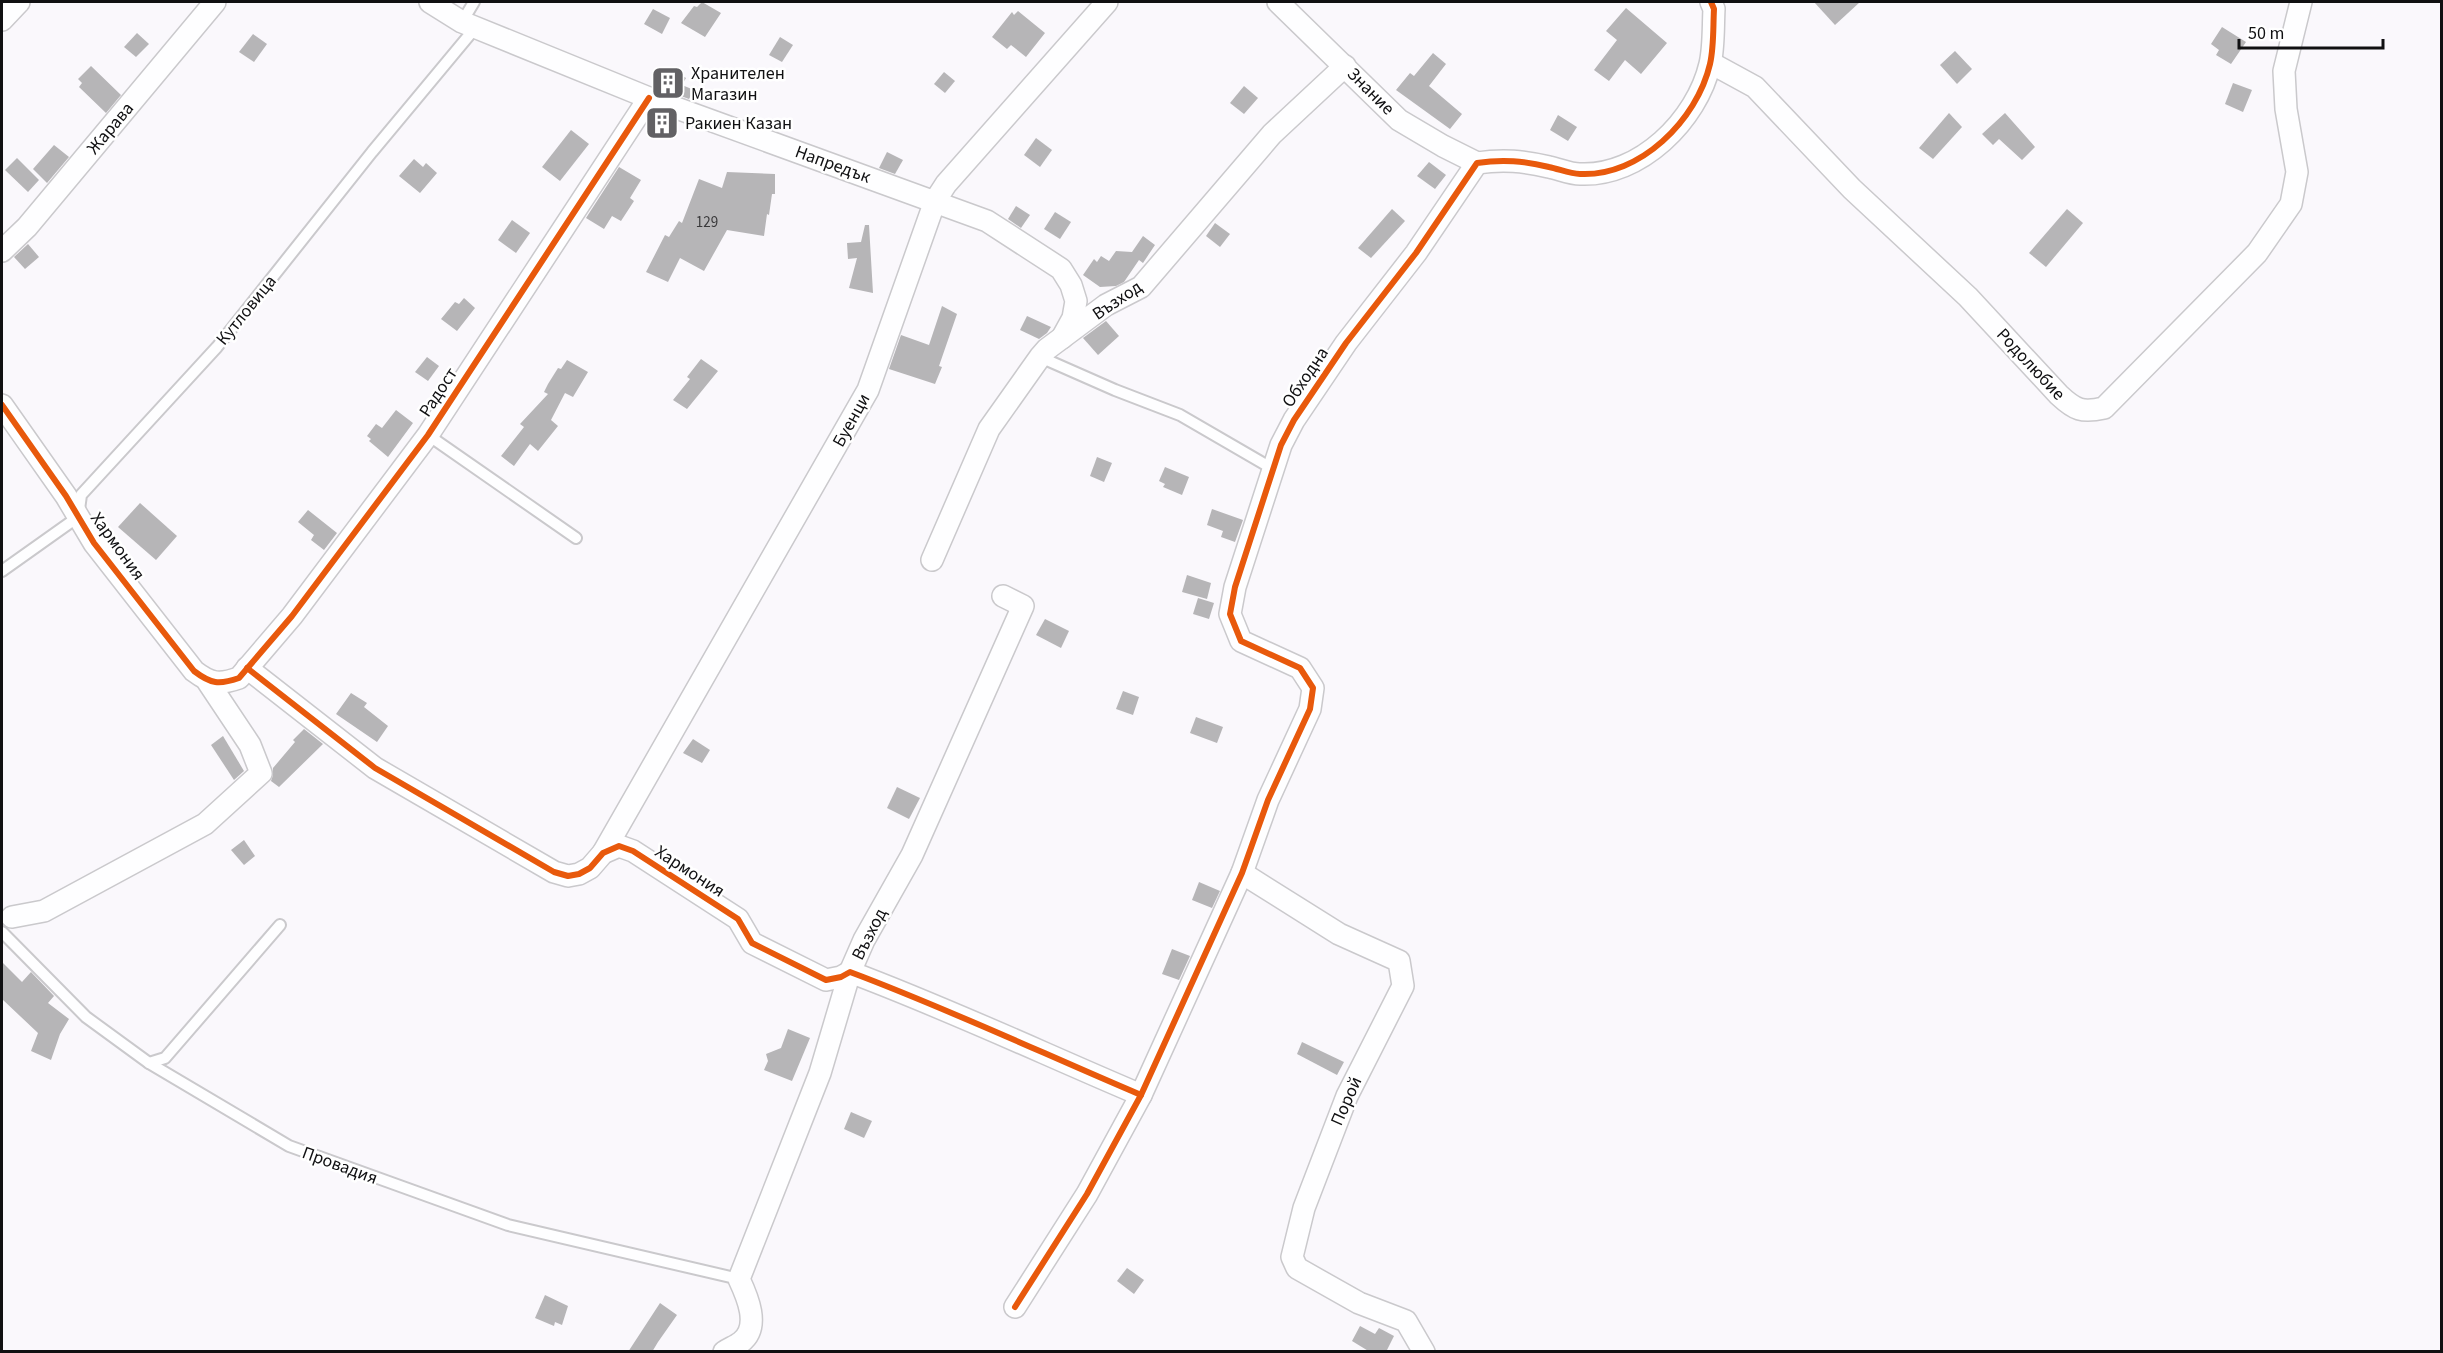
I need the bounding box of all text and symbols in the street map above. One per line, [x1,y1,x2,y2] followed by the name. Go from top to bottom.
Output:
[2239,12,2383,50] scale bar
[2248,21,2284,46] text: 50 m
[691,61,785,107] place label: Хранителен Магазин
[1341,62,1400,121] street label: Знание
[650,65,686,101] building icon: Хранителен Магазин
[81,97,140,160] street label: Жарава
[644,105,680,141] building icon: Ракиен Казан
[685,111,792,136] place label: Ракиен Казан
[792,139,874,190] street label: Напредък
[696,212,718,233] house number: 129
[210,270,282,351] street label: Кутловица
[1087,274,1148,326] street label: Възход
[1991,323,2071,406] street label: Родолюбие
[1276,342,1335,412] street label: Обходна
[413,363,464,422] street label: Радост
[826,389,876,452] street label: Буенци
[84,507,151,586] street label: Хармония
[650,839,730,903] street label: Хармония
[846,904,893,965] street label: Възход
[1325,1073,1368,1130] street label: Порой
[299,1140,381,1191] street label: Провадия

